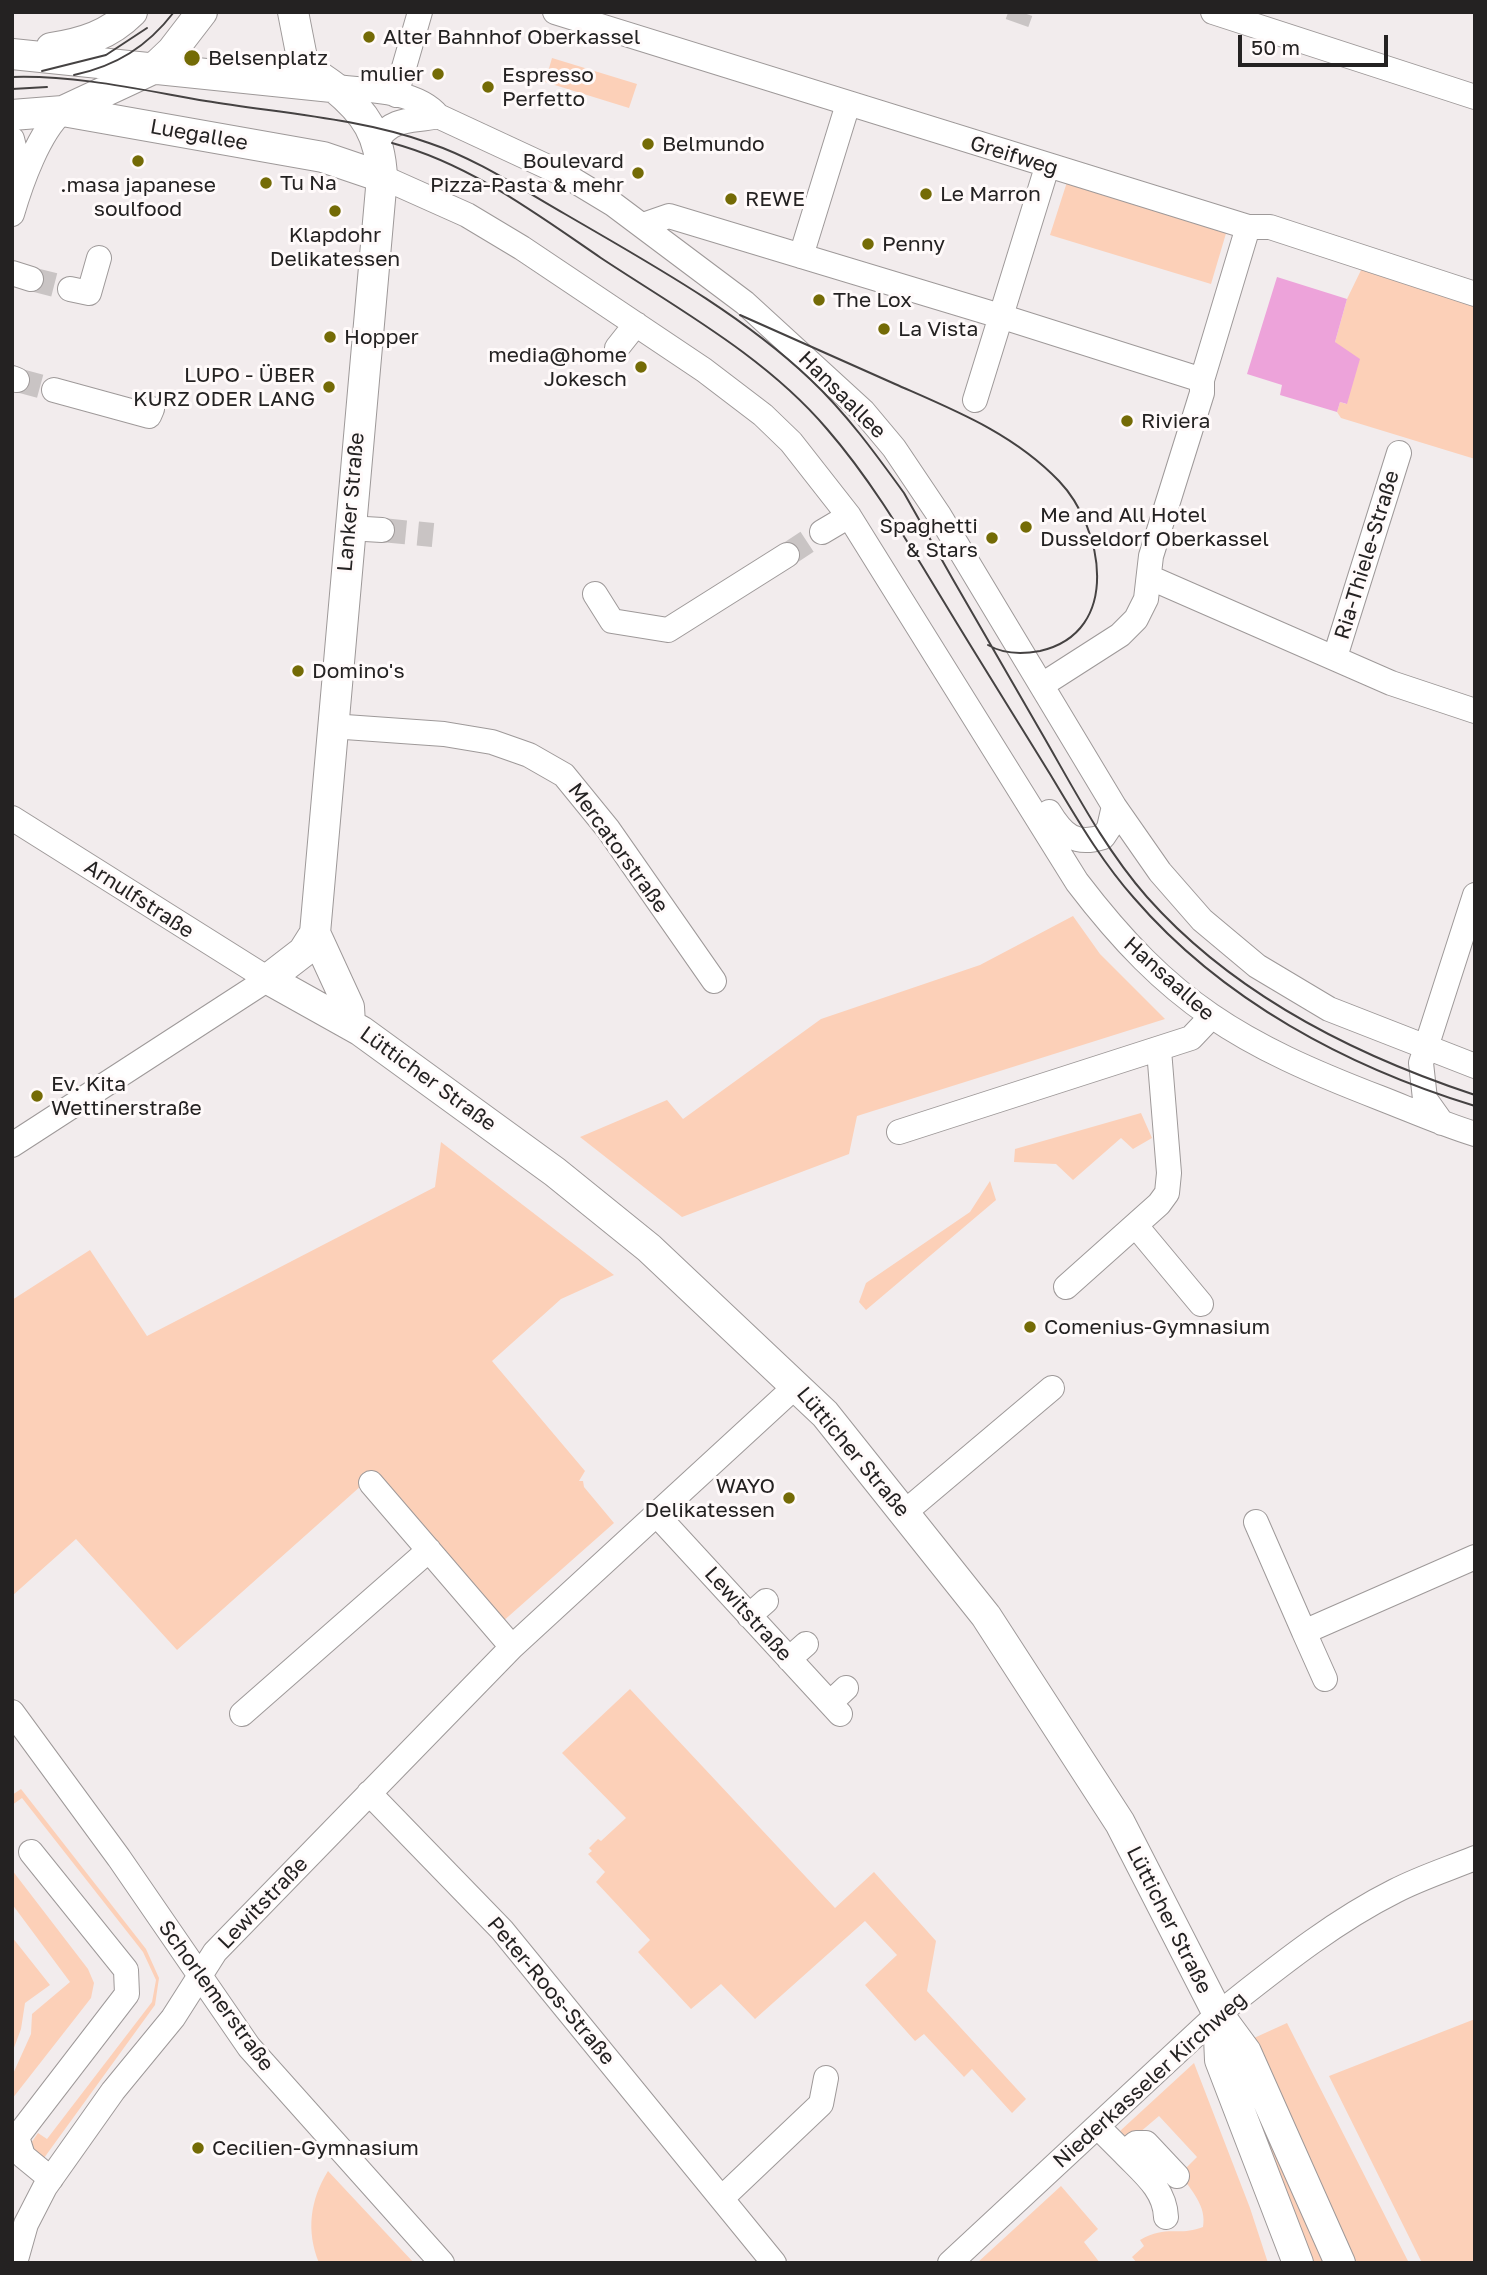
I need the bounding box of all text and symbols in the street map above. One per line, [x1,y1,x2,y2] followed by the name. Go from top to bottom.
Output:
[1242,21,1392,65] scale bar
[383,24,640,50] place label: Alter Bahnhof Oberkassel
[361,29,377,45] marker: Alter Bahnhof Oberkassel
[1251,34,1300,60] text: 50 m
[208,45,328,71] place label: Belsenplatz
[182,48,202,68] marker: Belsenplatz
[360,61,424,87] place label: mulier
[502,62,594,112] place label: Espresso Perfetto
[430,66,446,82] marker: mulier
[480,79,496,95] marker: Espresso Perfetto
[148,114,250,156] street label: Luegallee
[662,131,765,157] place label: Belmundo
[967,131,1061,181] street label: Greifweg
[640,136,656,152] marker: Belmundo
[430,148,624,198] place label: Boulevard Pizza-Pasta & mehr
[130,153,146,169] marker: .masa japanese soulfood
[630,165,646,181] marker: Boulevard Pizza-Pasta & mehr
[280,170,337,196] place label: Tu Na
[60,172,216,222] place label: .masa japanese soulfood
[258,175,274,191] marker: Tu Na
[940,181,1041,207] place label: Le Marron
[745,186,805,212] place label: REWE
[918,186,934,202] marker: Le Marron
[723,191,739,207] marker: REWE
[327,203,343,219] marker: Klapdohr Delikatessen
[270,222,400,272] place label: Klapdohr Delikatessen
[882,231,945,257] place label: Penny
[860,236,876,252] marker: Penny
[833,287,912,313] place label: The Lox
[811,292,827,308] marker: The Lox
[898,316,978,342] place label: La Vista
[876,321,892,337] marker: La Vista
[344,324,419,350] place label: Hopper
[322,329,338,345] marker: Hopper
[488,342,627,392] place label: media@home Jokesch
[793,346,891,444] street label: Hansaallee
[633,359,649,375] marker: media@home Jokesch
[133,362,315,412] place label: LUPO - ÜBER KURZ ODER LANG
[321,379,337,395] marker: LUPO - ÜBER KURZ ODER LANG
[1141,408,1210,434] place label: Riviera
[1119,413,1135,429] marker: Riviera
[332,431,370,573] street label: Lanker Straße
[1329,468,1405,642] street label: Ria-Thiele-Straße
[1040,502,1269,552] place label: Me and All Hotel Dusseldorf Oberkassel
[880,513,978,563] place label: Spaghetti & Stars
[1018,519,1034,535] marker: Me and All Hotel Dusseldorf Oberkassel
[984,530,1000,546] marker: Spaghetti & Stars
[312,658,405,684] place label: Domino's
[290,663,306,679] marker: Domino's
[562,778,674,918] street label: Mercatorstraße
[79,854,199,944] street label: Arnulfstraße
[1119,932,1219,1026] street label: Hansaallee
[355,1021,501,1137] street label: Lütticher Straße
[51,1071,202,1121] place label: Ev. Kita Wettinerstraße
[29,1088,45,1104] marker: Ev. Kita Wettinerstraße
[1044,1314,1270,1340] place label: Comenius-Gymnasium
[1022,1319,1038,1335] marker: Comenius-Gymnasium
[791,1382,915,1522] street label: Lütticher Straße
[645,1473,775,1523] place label: WAYO Delikatessen
[781,1490,797,1506] marker: WAYO Delikatessen
[699,1562,797,1666] street label: Lewitstraße
[1121,1842,1217,1998] street label: Lütticher Straße
[213,1852,313,1954] street label: Lewitstraße
[482,1912,620,2070] street label: Peter-Roos-Straße
[153,1916,279,2076] street label: Schorlemerstraße
[1048,1987,1252,2173] street label: Niederkasseler Kirchweg
[212,2135,419,2161] place label: Cecilien-Gymnasium
[190,2140,206,2156] marker: Cecilien-Gymnasium

